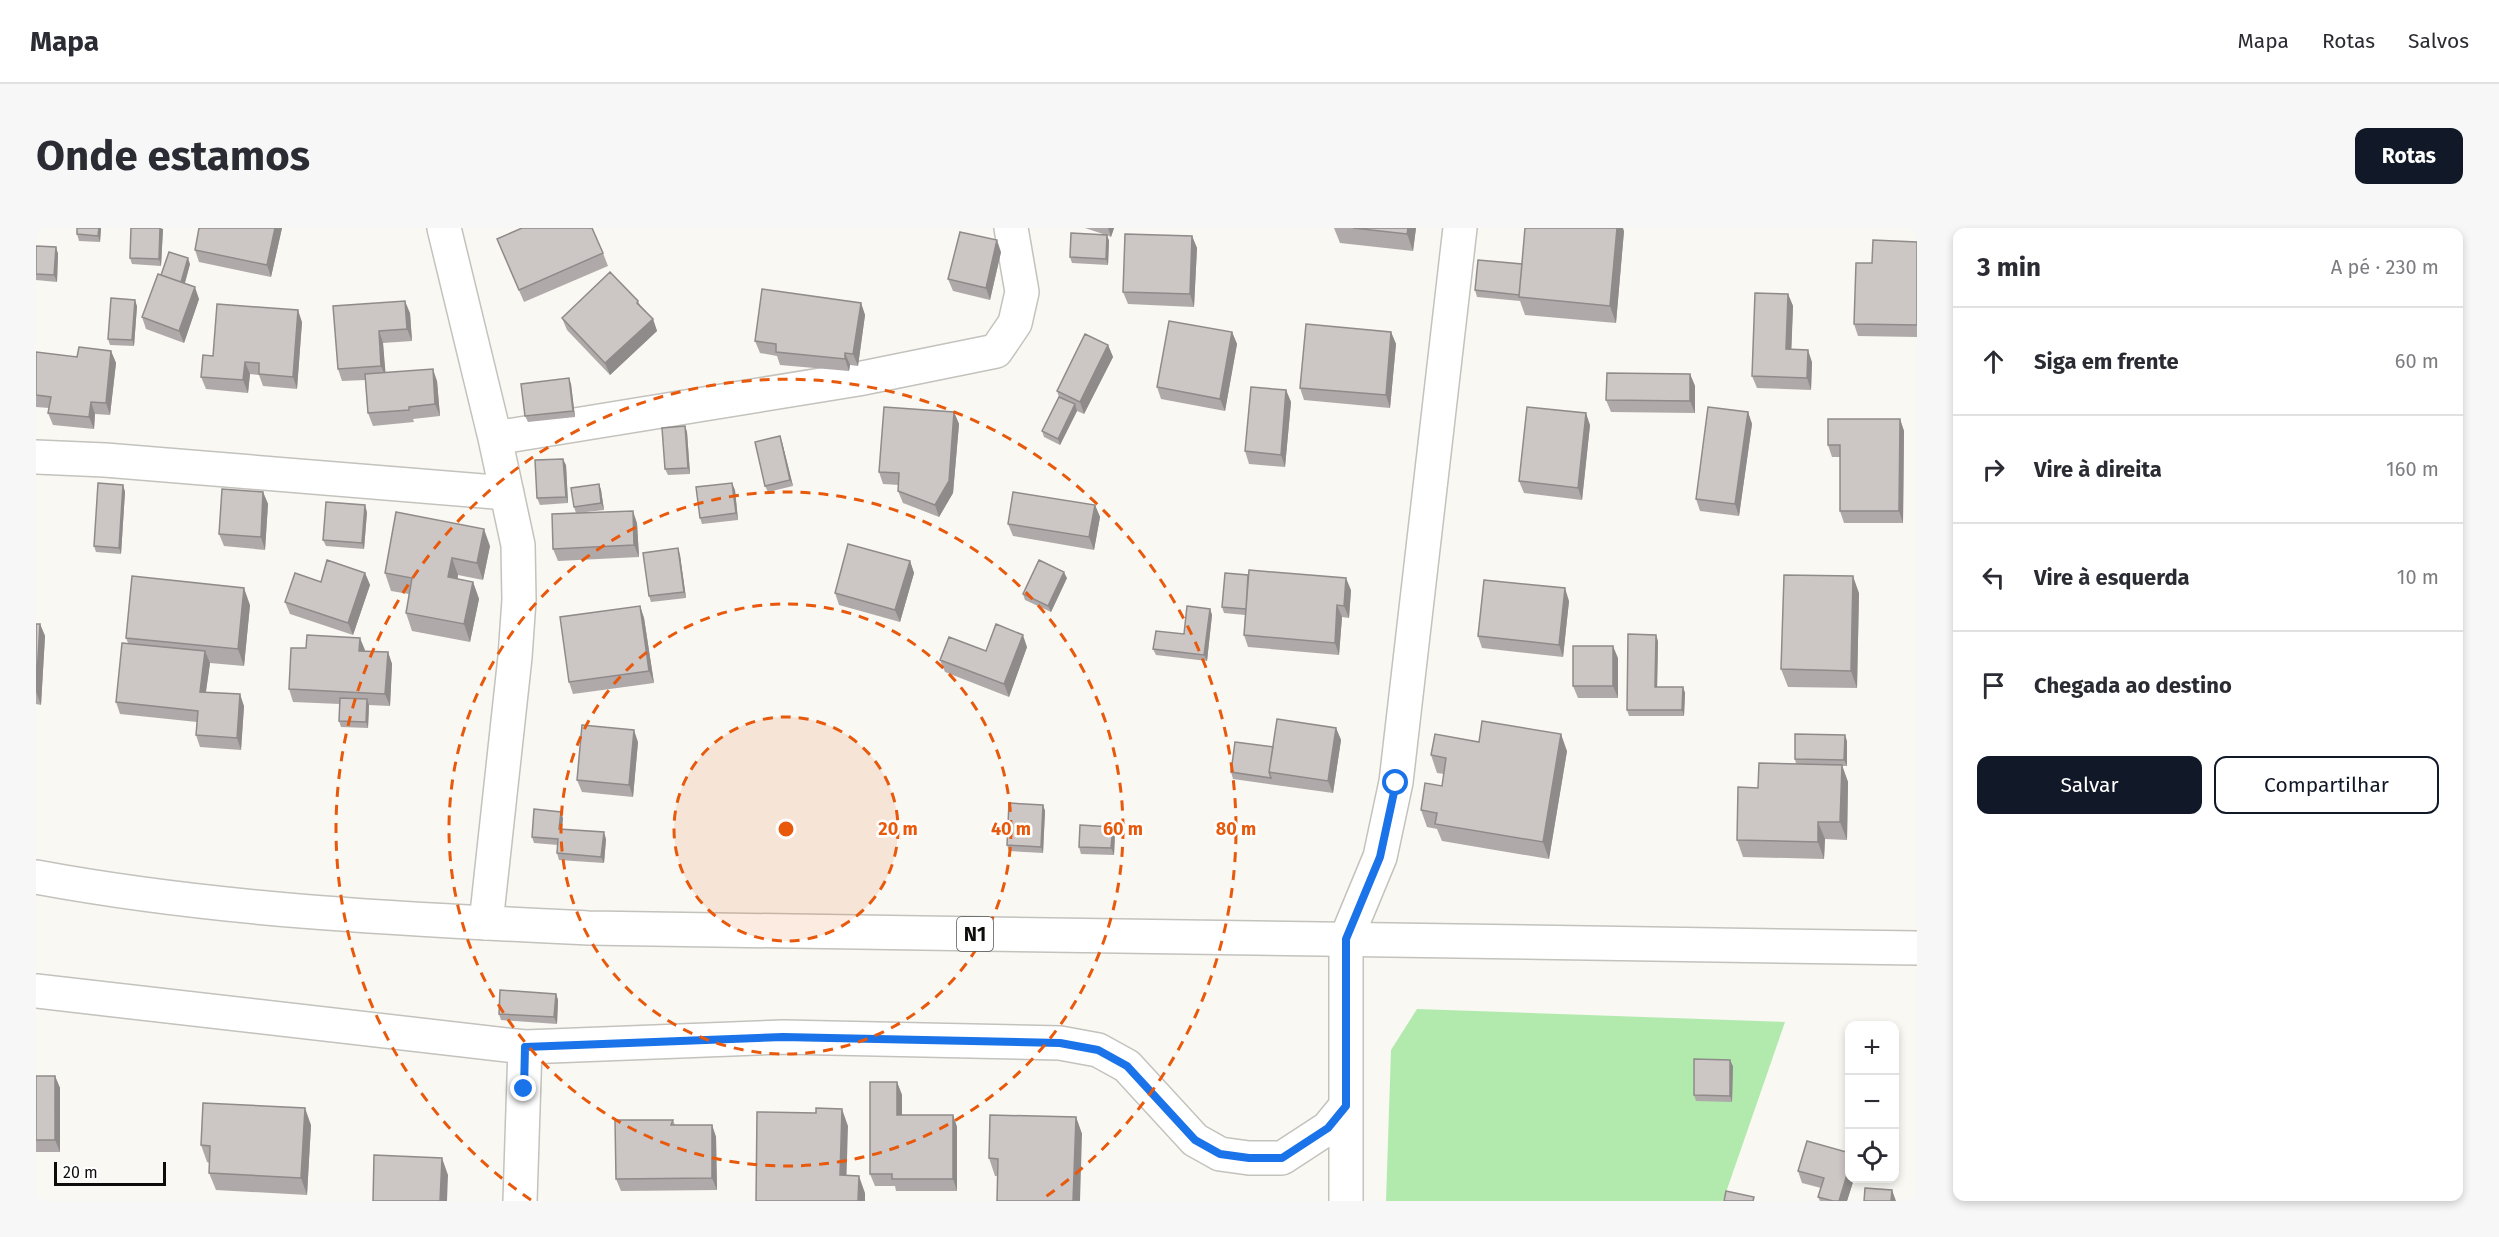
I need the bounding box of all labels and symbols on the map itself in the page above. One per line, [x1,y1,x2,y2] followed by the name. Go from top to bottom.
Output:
[1382,769,1408,795] route start
[878,818,918,840] text: 20 m
[991,818,1031,840] text: 40 m
[1103,818,1143,840] text: 60 m
[1216,818,1256,840] text: 80 m
[776,819,796,839] centre of rings
[957,917,993,951] road number: N1
[510,1075,536,1101] route end
[54,1159,166,1186] scale bar

